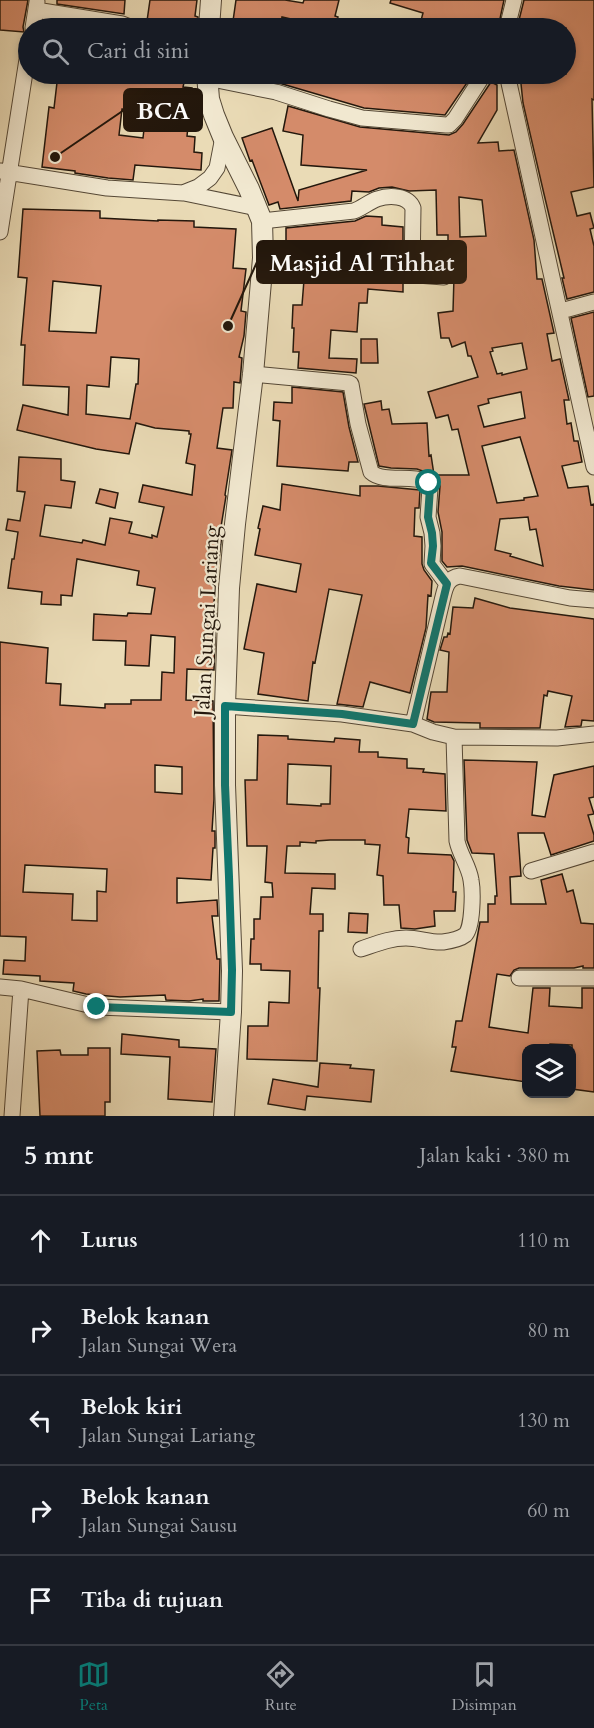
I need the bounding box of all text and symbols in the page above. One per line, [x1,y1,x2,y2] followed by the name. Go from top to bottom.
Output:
[18,18,576,84] search box
[39,35,72,68] icon: search
[87,36,190,66] text: Cari di sini
[124,89,202,131] callout: BCA
[136,95,190,128] text: BCA
[257,241,466,283] callout: Masjid Al Tihhat
[270,247,455,280] text: Masjid Al Tihhat
[415,469,441,495] route start
[187,524,227,720] street label: Jalan Sungai Lariang
[83,993,109,1019] route end
[522,1044,576,1098] map controls
[522,1044,576,1098] button: layers
[24,1138,93,1173] text: 5 mnt
[420,1142,570,1169] text: Jalan kaki · 380 m
[24,1224,57,1257] icon: ahead
[81,1225,138,1255] text: Lurus
[517,1227,570,1254] text: 110 m
[81,1302,210,1332] text: Belok kanan
[24,1314,57,1347] icon: right
[527,1317,570,1344] text: 80 m
[81,1332,237,1359] text: Jalan Sungai Wera
[81,1392,182,1422] text: Belok kiri
[24,1404,57,1437] icon: left
[517,1407,570,1434] text: 130 m
[81,1422,255,1449] text: Jalan Sungai Lariang
[81,1482,210,1512] text: Belok kanan
[24,1494,57,1527] icon: right
[527,1497,570,1524] text: 60 m
[81,1512,237,1539] text: Jalan Sungai Sausu
[24,1584,57,1617] icon: arrive
[81,1585,223,1615] text: Tiba di tujuan
[77,1658,110,1716] tab: Peta
[264,1658,297,1716] tab: Rute
[451,1658,517,1716] tab: Disimpan

